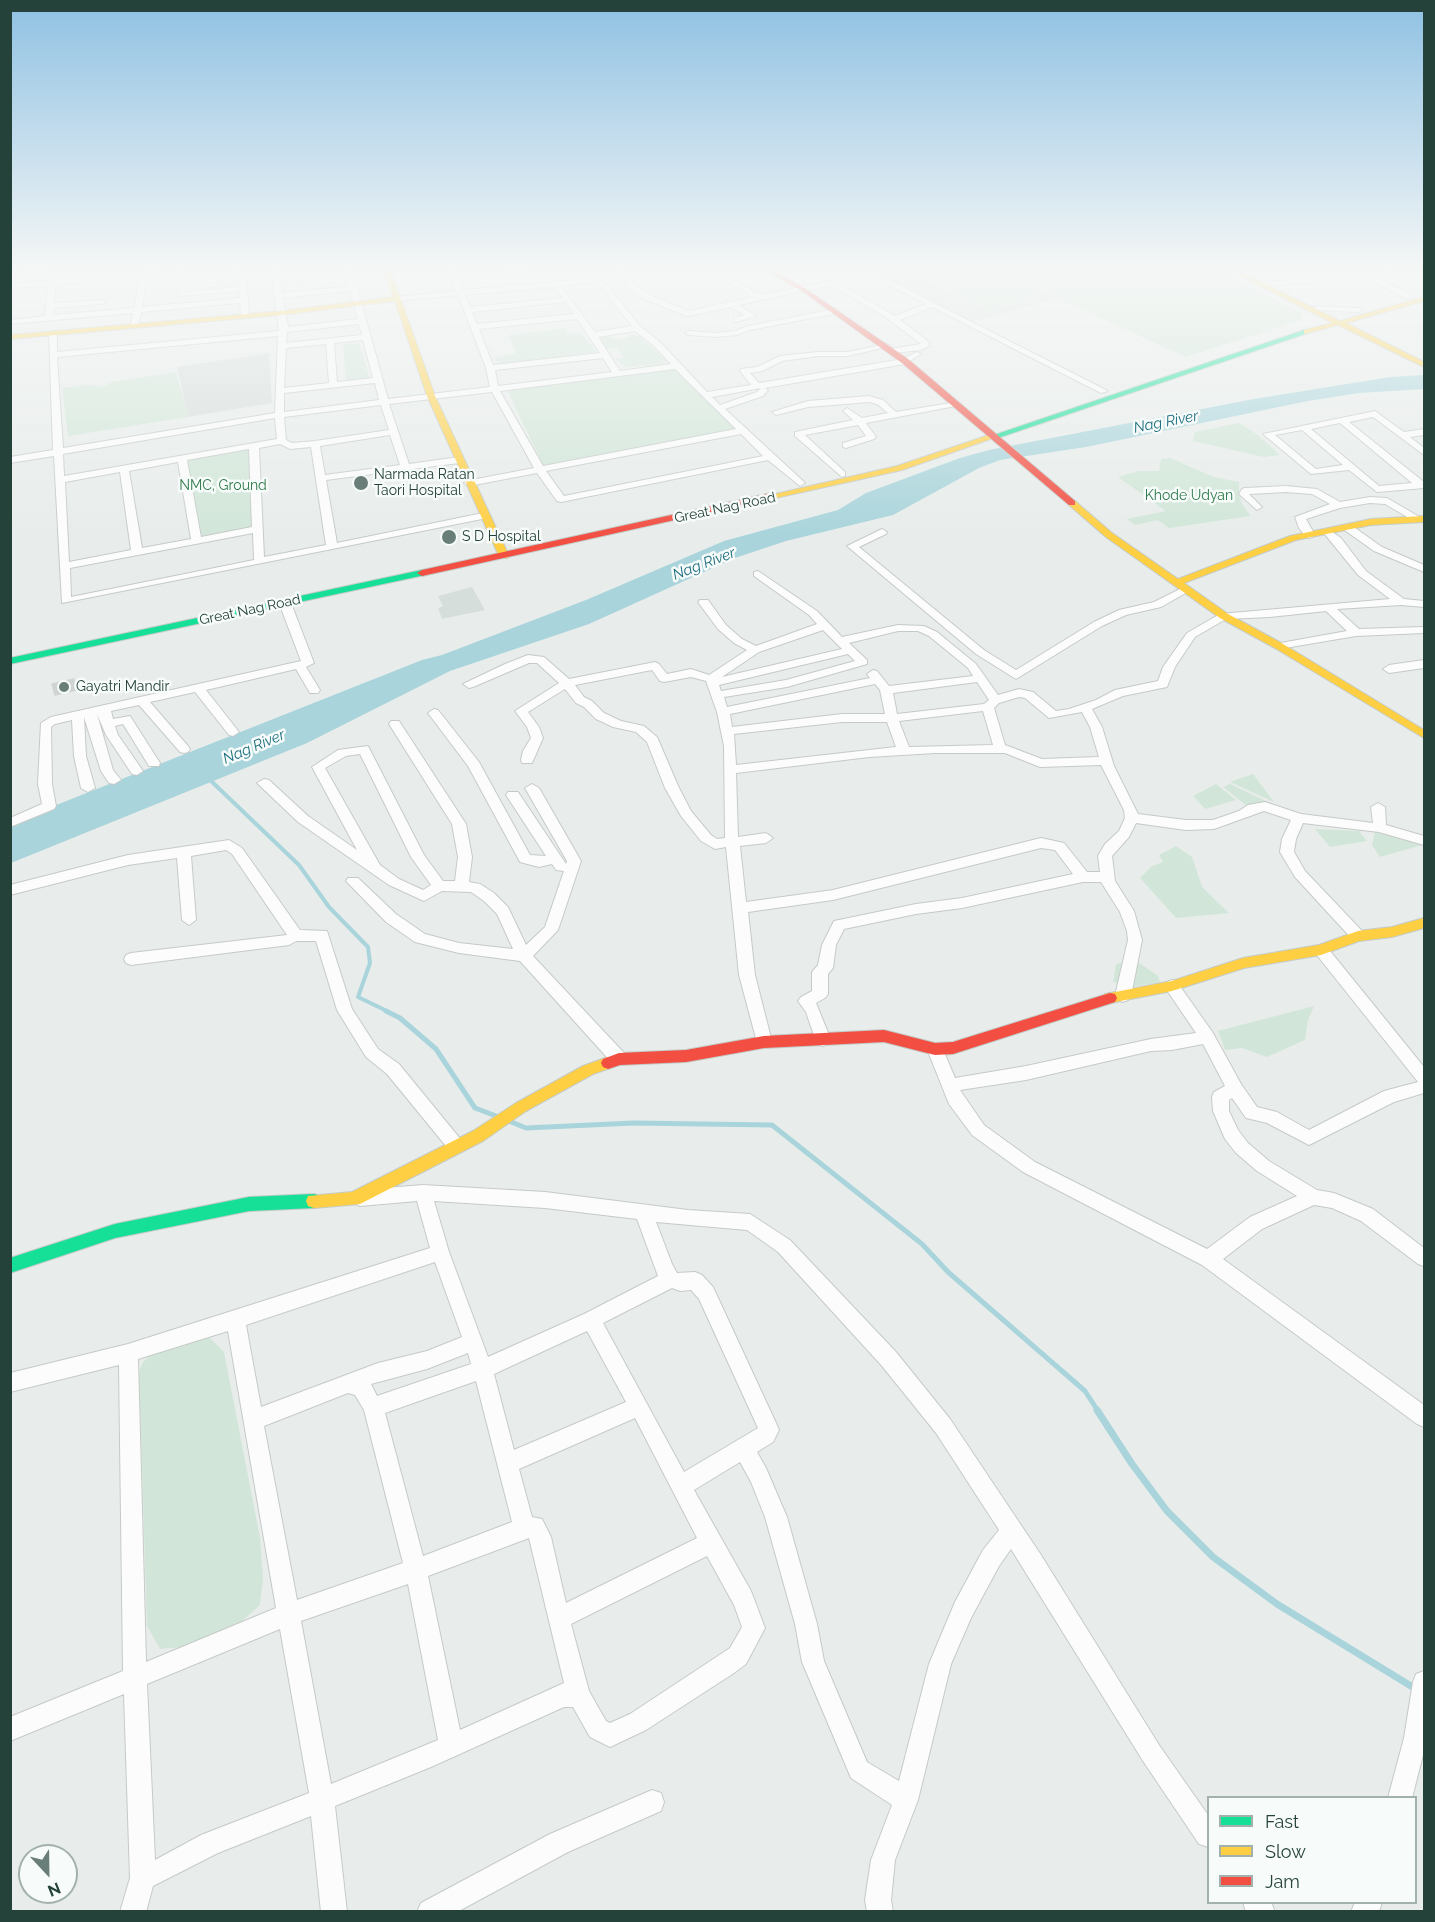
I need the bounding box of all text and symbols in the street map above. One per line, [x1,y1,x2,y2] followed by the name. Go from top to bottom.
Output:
[1132,407,1200,437] water label: Nag River
[374,467,475,500] place label: Narmada Ratan Taori Hospital
[352,474,370,492] marker: Narmada Ratan Taori Hospital
[179,478,267,494] park label: NMC, Ground
[1145,488,1233,504] park label: Khode Udyan
[673,489,777,527] street label: Great Nag Road
[440,528,458,546] marker: S D Hospital
[462,529,541,545] place label: S D Hospital
[670,544,738,584] water label: Nag River
[198,591,302,629] street label: Great Nag Road
[76,679,169,695] place label: Gayatri Mandir
[57,680,71,694] marker: Gayatri Mandir
[220,726,288,768] water label: Nag River
[1207,1796,1417,1904] legend
[1265,1811,1299,1832] text: Fast
[1265,1841,1306,1862] text: Slow
[18,1844,78,1904] north arrow
[1265,1871,1300,1892] text: Jam
[45,1878,63,1900] text: N

